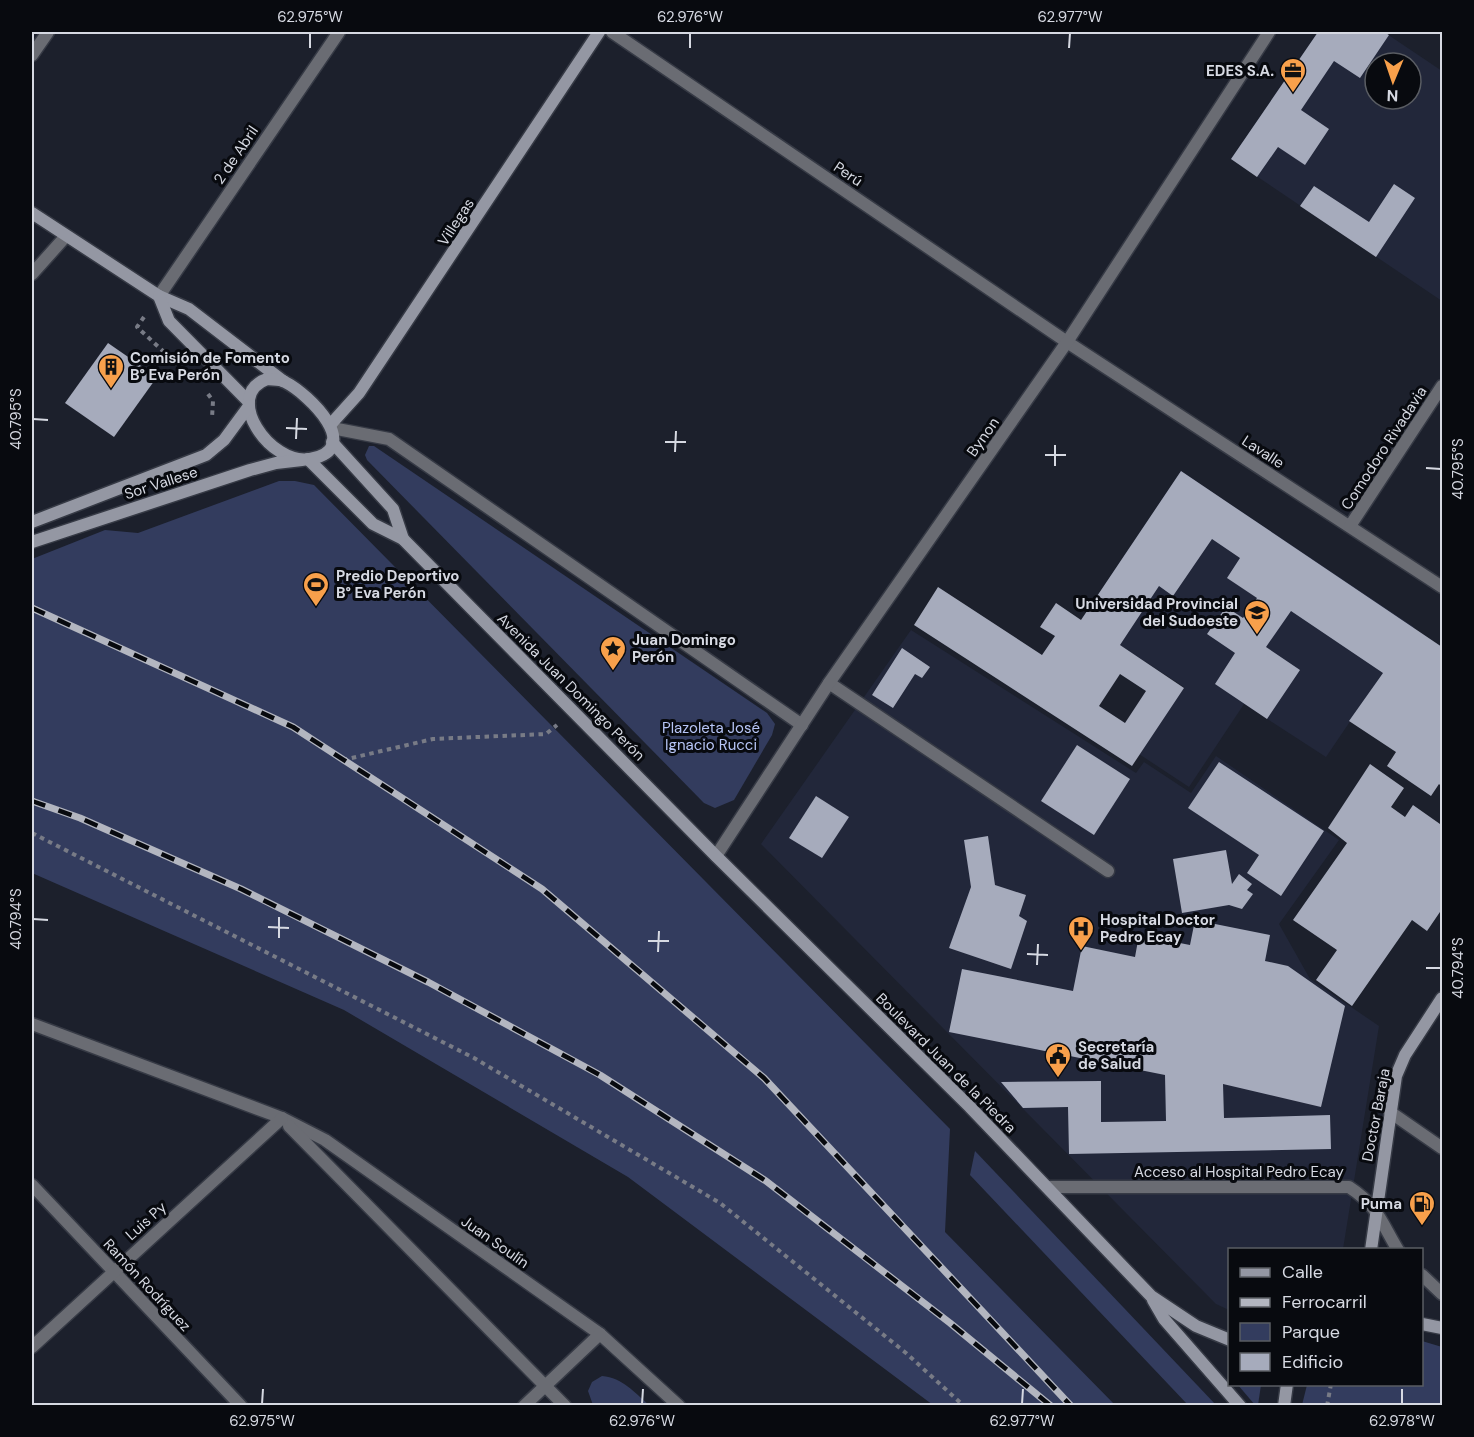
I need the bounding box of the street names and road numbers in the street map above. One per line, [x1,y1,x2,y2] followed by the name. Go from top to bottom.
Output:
[209,122,263,188] street label: 2 de Abril
[830,157,866,191] street label: Perú
[433,194,479,250] street label: Villegas
[1337,382,1431,514] street label: Comodoro Rivadavia
[962,413,1004,461] street label: Bynon
[1238,431,1288,473] street label: Lavalle
[122,462,200,504] street label: Sor Vallese
[493,609,649,765] street label: Avenida Juan Domingo Perón
[872,989,1020,1137] street label: Boulevard Juan de la Piedra
[1357,1067,1395,1163] street label: Doctor Baraja
[1134,1162,1345,1182] street label: Acceso al Hospital Pedro Ecay
[121,1197,171,1245] street label: Luis Py
[457,1211,533,1273] street label: Juan Soulín
[99,1234,195,1336] street label: Ramón Rodríguez

